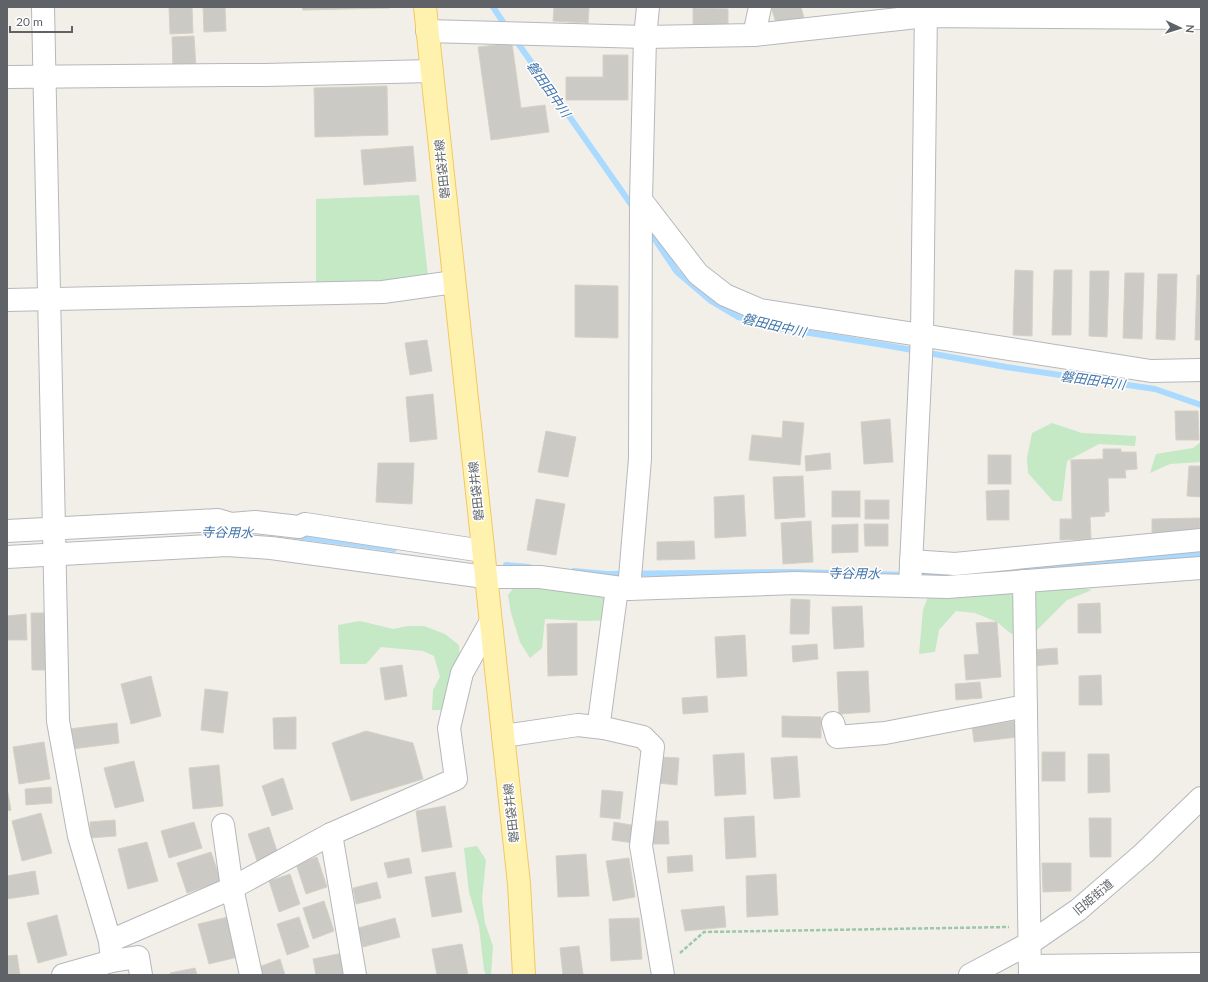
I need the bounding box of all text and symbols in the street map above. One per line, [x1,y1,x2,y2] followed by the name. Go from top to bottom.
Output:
[10,8,72,34] scale bar
[1160,8,1200,48] north arrow
[16,14,43,29] text: 20 m
[1184,24,1197,33] text: N
[524,58,575,122] water label: 磐田田中川
[431,138,453,200] street label: 磐田袋井線
[741,310,809,341] water label: 磐田田中川
[1060,368,1128,393] water label: 磐田田中川
[465,460,487,522] street label: 磐田袋井線
[201,524,255,540] water label: 寺谷用水
[828,565,882,581] water label: 寺谷用水
[500,782,522,844] street label: 磐田袋井線
[1070,876,1116,918] street label: 旧姫街道

